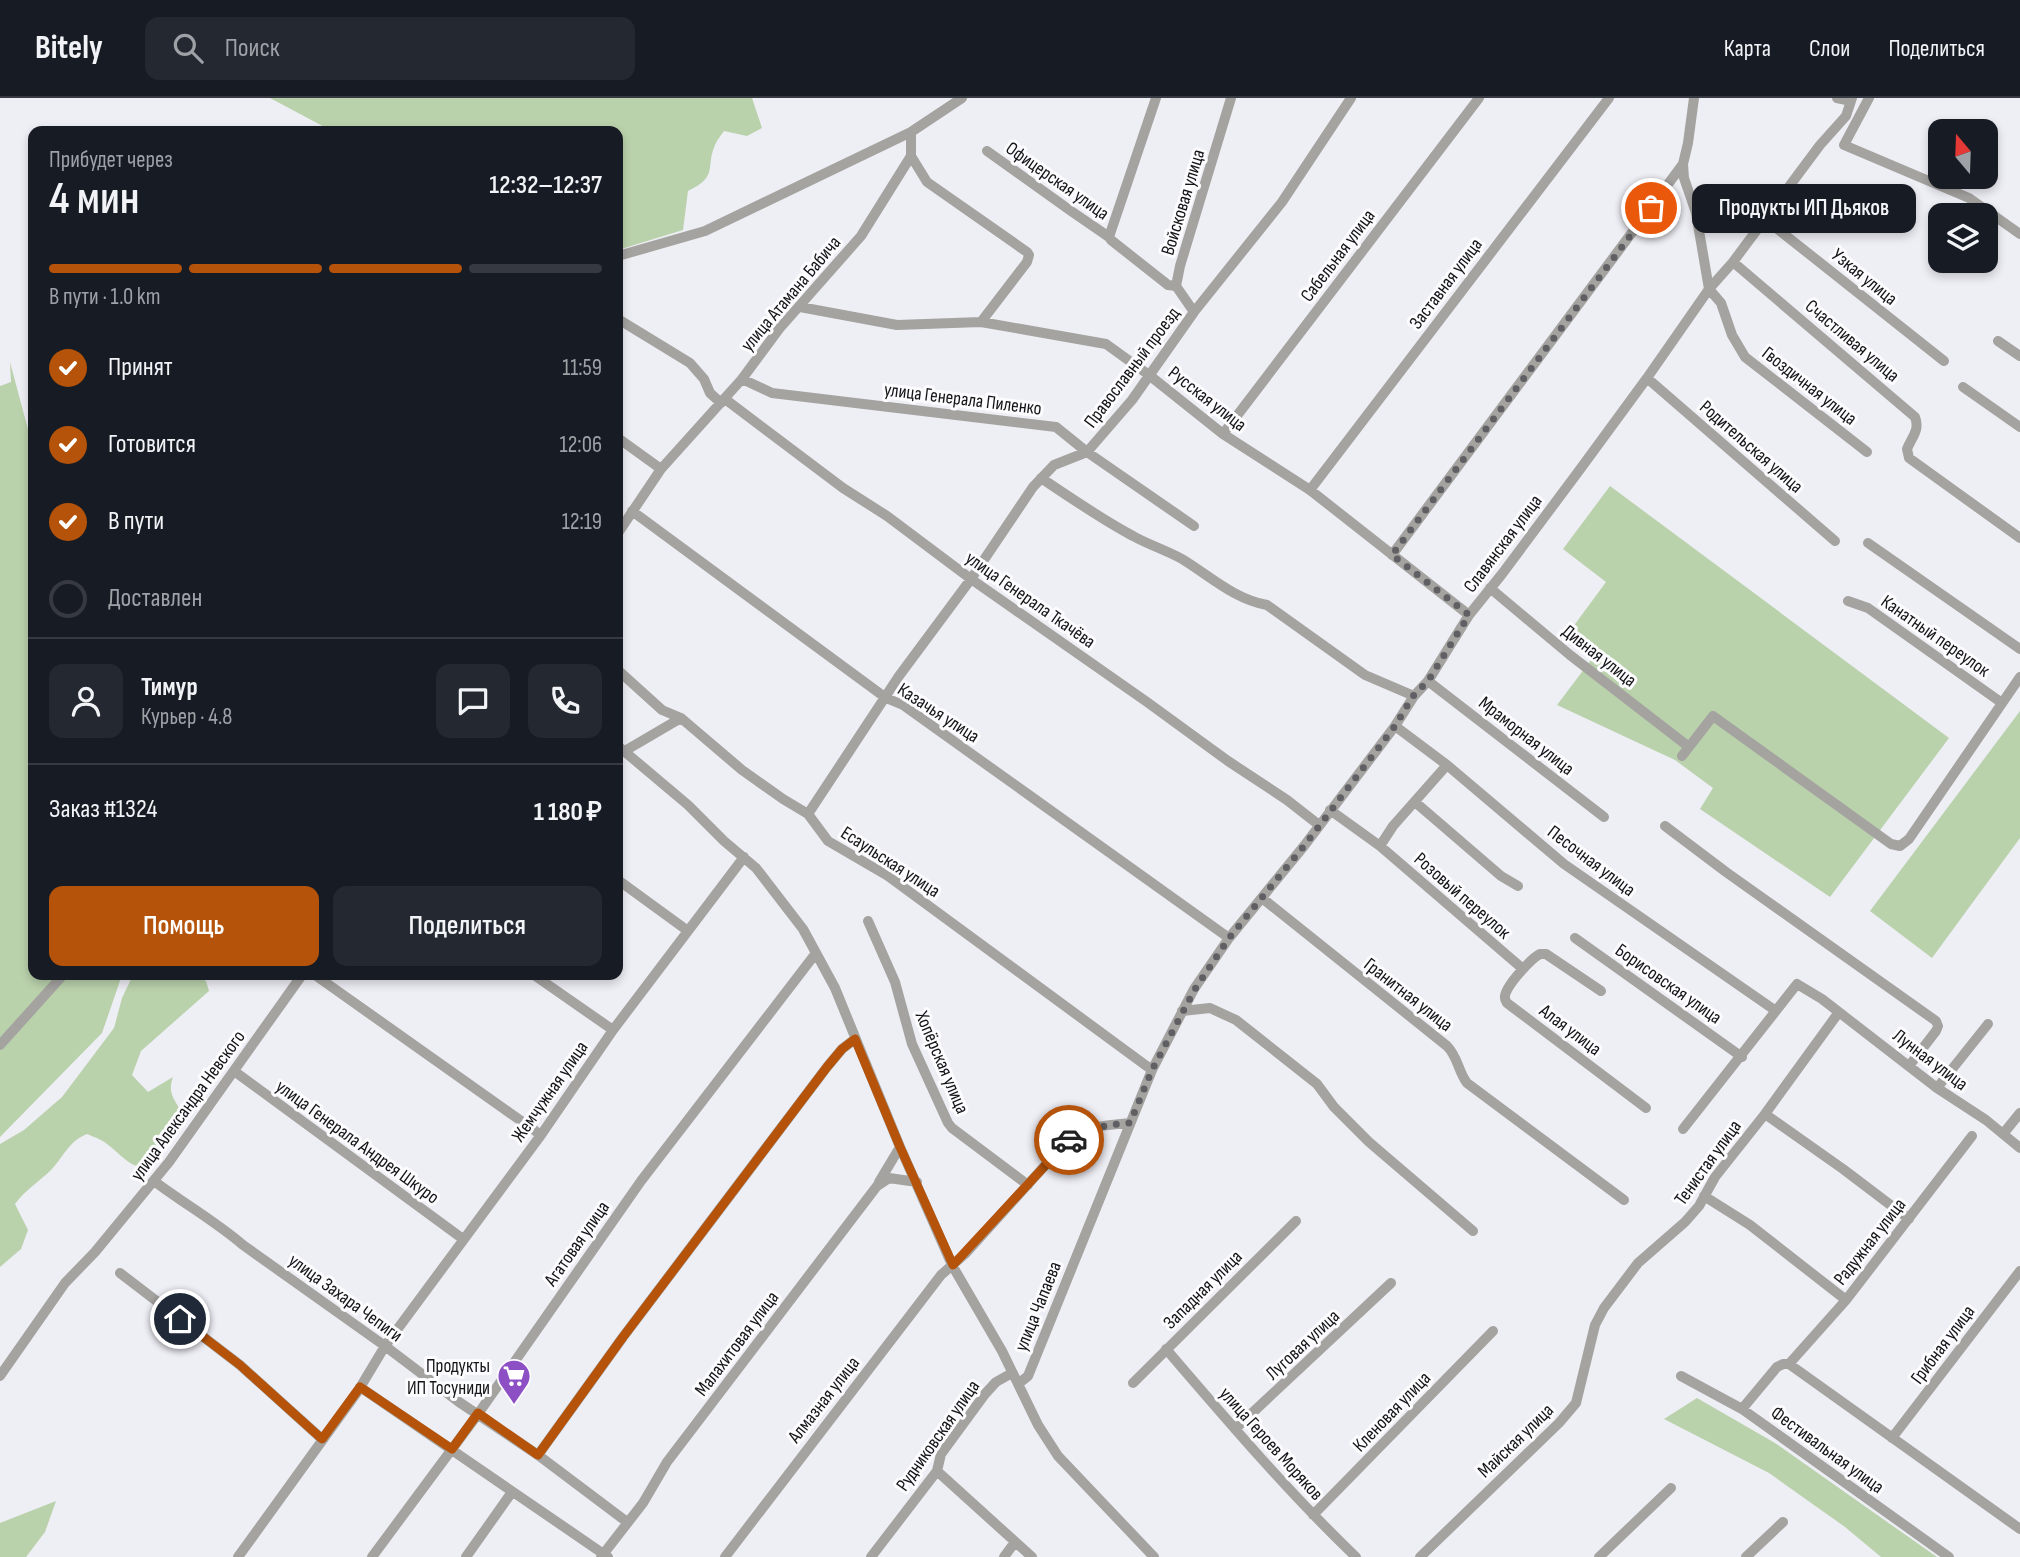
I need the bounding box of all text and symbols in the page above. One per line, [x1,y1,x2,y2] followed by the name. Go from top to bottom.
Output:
[145,17,635,80] search box
[35,28,103,68] text: Bitely
[169,29,207,67] icon: search
[225,33,280,64] text: Поиск
[1724,34,1771,63] text: Карта
[1809,34,1850,63] text: Слои
[1888,34,1985,63] text: Поделиться
[1928,119,1998,189] north arrow
[1928,119,1998,273] map controls
[1001,137,1113,225] street label: Офицерская улица
[49,146,173,174] text: Прибудет через
[1156,147,1210,258] street label: Войсковая улица
[489,170,602,201] text: 12:32–12:37
[49,172,139,227] text: 4 мин
[1621,178,1681,238] pin
[1693,184,1917,232] callout: Продукты ИП Дьяков
[1632,189,1670,227] icon: bag
[1719,194,1889,222] text: Продукты ИП Дьяков
[1928,203,1998,273] button: layers
[1296,205,1380,307] street label: Сабельная улица
[736,232,846,356] street label: улица Атамана Бабича
[1405,234,1488,334] street label: Заставная улица
[1827,244,1902,311] street label: Узкая улица
[49,283,160,311] text: В пути · 1.0 km
[1800,295,1904,387] street label: Счастливая улица
[1079,303,1185,433] street label: Православный проезд
[1757,342,1861,430] street label: Гвоздичная улица
[49,349,87,387] icon: check
[108,352,173,383] text: Принят
[562,354,602,382] text: 11:59
[1163,362,1251,437] street label: Русская улица
[883,378,1043,421] street label: улица Генерала Пиленко
[1694,396,1808,498] street label: Родительская улица
[49,426,87,464] icon: check
[108,429,196,460] text: Готовится
[560,431,602,459] text: 12:06
[1459,490,1548,597] street label: Славянская улица
[49,503,87,541] icon: check
[108,506,164,537] text: В пути
[562,508,602,536] text: 12:19
[961,547,1099,654] street label: улица Генерала Ткачёва
[108,583,202,614] text: Доставлен
[1876,590,1995,683] street label: Канатный переулок
[1557,620,1641,692] street label: Дивная улица
[49,664,123,738] button: person
[436,664,510,738] button: chat
[528,664,602,738] button: phone
[141,672,198,703] text: Тимур
[893,678,983,748] street label: Казачья улица
[1474,692,1578,781] street label: Мраморная улица
[141,703,232,731] text: Курьер · 4.8
[49,794,157,825] text: Заказ #1324
[534,797,602,828] text: 1 180 ₽
[1543,821,1639,902] street label: Песочная улица
[836,822,944,903] street label: Есаульская улица
[1409,848,1516,945] street label: Розовый переулок
[49,886,319,966] button: Помощь
[333,886,602,966] button: Поделиться
[1610,939,1726,1029] street label: Борисовская улица
[1359,953,1457,1037] street label: Гранитная улица
[1534,999,1605,1061] street label: Алая улица
[909,1007,973,1117] street label: Хопёрская улица
[1888,1025,1972,1096] street label: Лунная улица
[126,1026,250,1186] street label: улица Александра Невского
[507,1037,593,1147] street label: Жемчужная улица
[271,1075,443,1209] street label: улица Генерала Андрея Шкуро
[1034,1105,1104,1175] courier
[1670,1116,1747,1210] street label: Тенистая улица
[1050,1121,1088,1159] icon: car
[1829,1194,1911,1290] street label: Радужная улица
[539,1197,615,1292] street label: Агатовая улица
[1159,1246,1247,1334] street label: Западная улица
[284,1249,407,1347] street label: улица Захара Чепиги
[1010,1258,1067,1355] street label: улица Чапаева
[690,1287,784,1401] street label: Малахитовая улица
[150,1289,210,1349] pin
[161,1300,199,1338] icon: home
[1906,1301,1980,1389] street label: Грибная улица
[1261,1305,1345,1385] street label: Луговая улица
[783,1352,865,1448] street label: Алмазная улица
[407,1355,490,1400] place label: Продукты ИП Тосуниди
[495,1357,533,1406] supermarket icon: Продукты ИП Тосуниди
[1348,1367,1436,1457] street label: Кленовая улица
[891,1376,985,1496] street label: Рудниковская улица
[1214,1383,1328,1505] street label: улица Героев Моряков
[1473,1399,1559,1483] street label: Майская улица
[1766,1401,1888,1499] street label: Фестивальная улица

